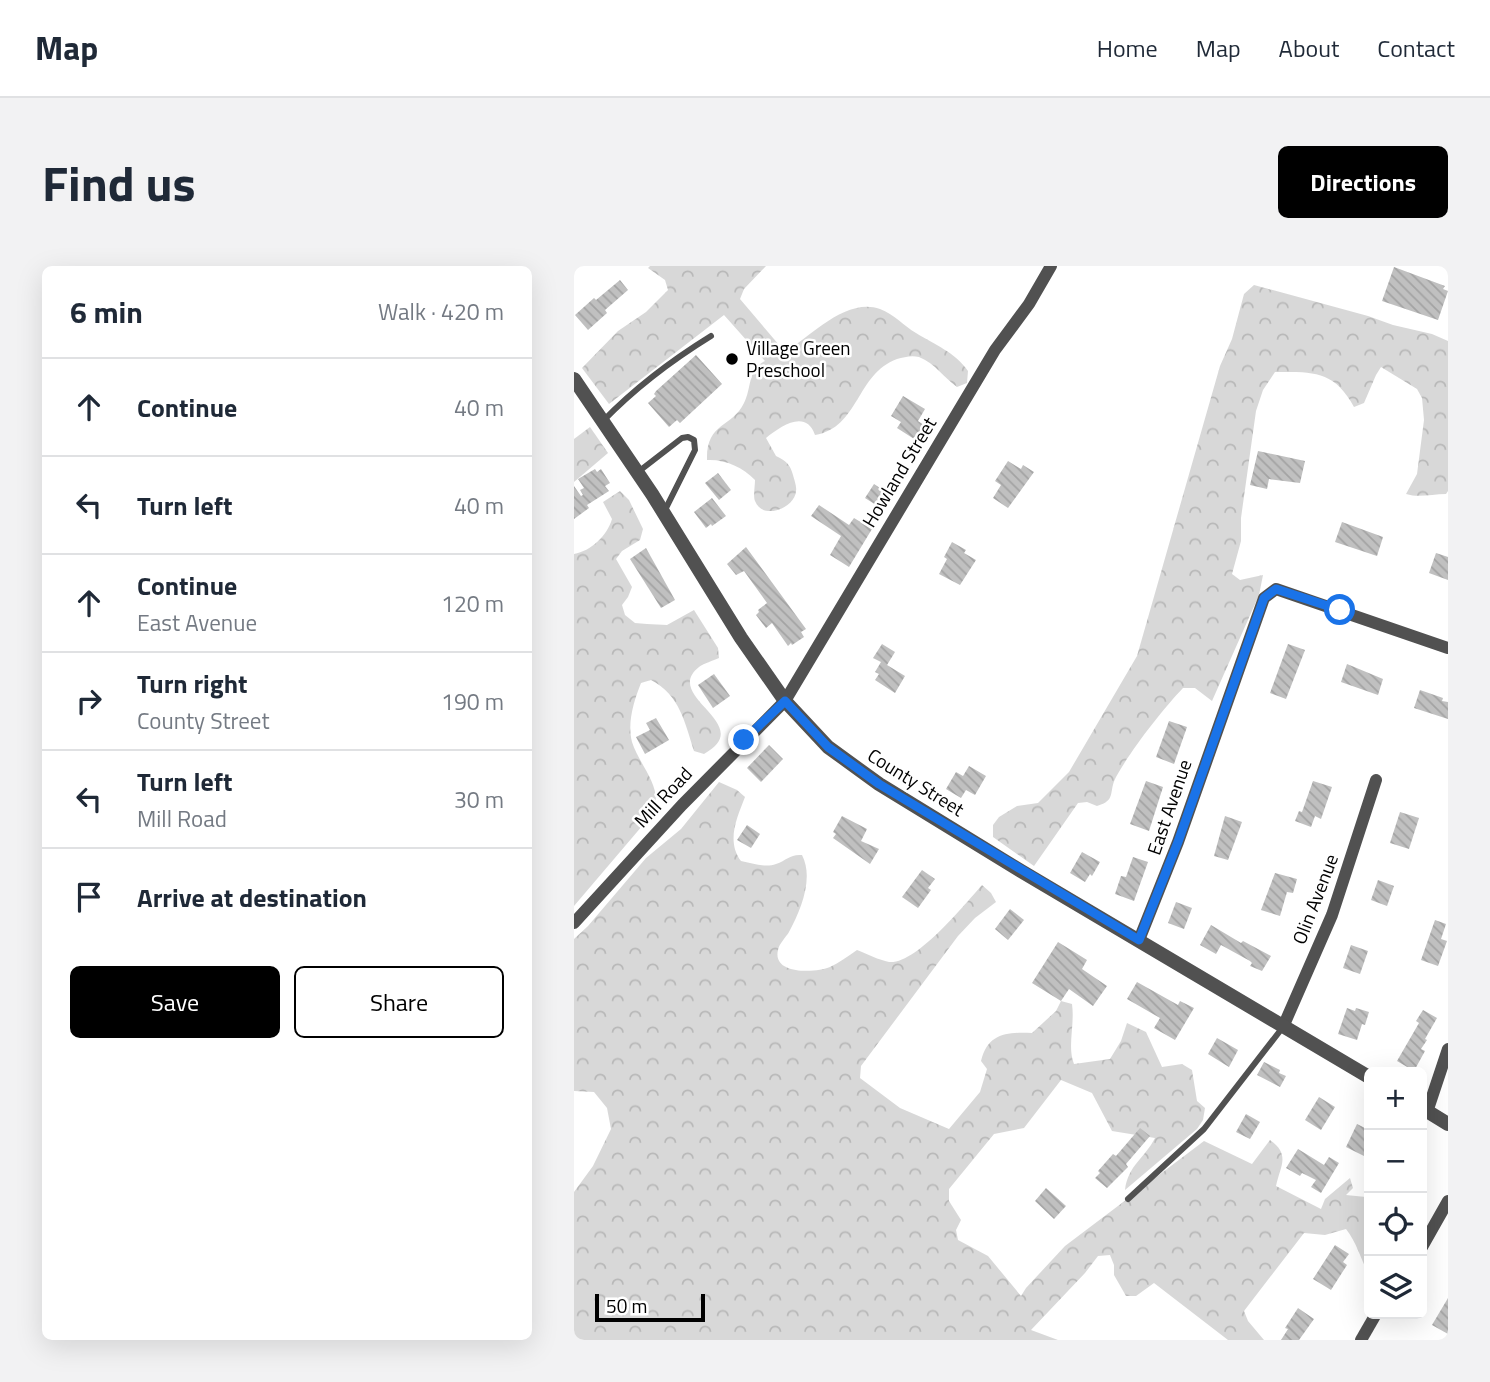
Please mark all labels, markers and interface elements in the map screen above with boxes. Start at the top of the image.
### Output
text: Map [35,23,98,73]
text: Home [1097,30,1158,66]
text: Map [1196,30,1241,66]
text: About [1279,30,1339,66]
text: Contact [1377,30,1455,66]
text: Find us [42,145,196,220]
button: Directions [1278,146,1448,218]
text: 6 min [70,289,143,335]
text: Walk · 420 m [378,294,504,329]
place label: Village Green Preschool [746,333,851,384]
marker: Village Green Preschool [724,351,740,367]
icon: ahead [70,388,108,426]
text: Continue [137,388,237,427]
text: 40 m [454,390,504,425]
street label: Howland Street [854,411,943,533]
icon: left [70,486,108,524]
text: Turn left [137,486,232,525]
text: 40 m [454,488,504,523]
text: Continue [137,566,237,605]
icon: ahead [70,584,108,622]
text: 120 m [441,586,504,621]
route start [1324,594,1355,625]
text: East Avenue [137,605,257,640]
text: Turn right [137,664,248,703]
icon: right [70,682,108,720]
text: 190 m [441,684,504,719]
text: County Street [137,703,269,738]
route end [728,724,759,755]
street label: County Street [862,740,971,823]
street label: East Avenue [1139,755,1198,858]
street label: Mill Road [627,760,699,834]
text: Turn left [137,762,232,801]
icon: left [70,780,108,818]
text: 30 m [454,782,504,817]
text: Mill Road [137,801,227,836]
street label: Olin Avenue [1284,849,1345,948]
icon: arrive [70,878,108,916]
text: Arrive at destination [137,878,367,917]
button: Save [70,966,280,1038]
button: Share [294,966,504,1038]
map controls [1364,1067,1427,1319]
button: + [1364,1067,1427,1130]
button: − [1364,1130,1427,1193]
button: locate [1364,1193,1427,1256]
button: layers [1364,1256,1427,1319]
scale bar [595,1291,705,1323]
text: 50 m [606,1291,647,1320]

